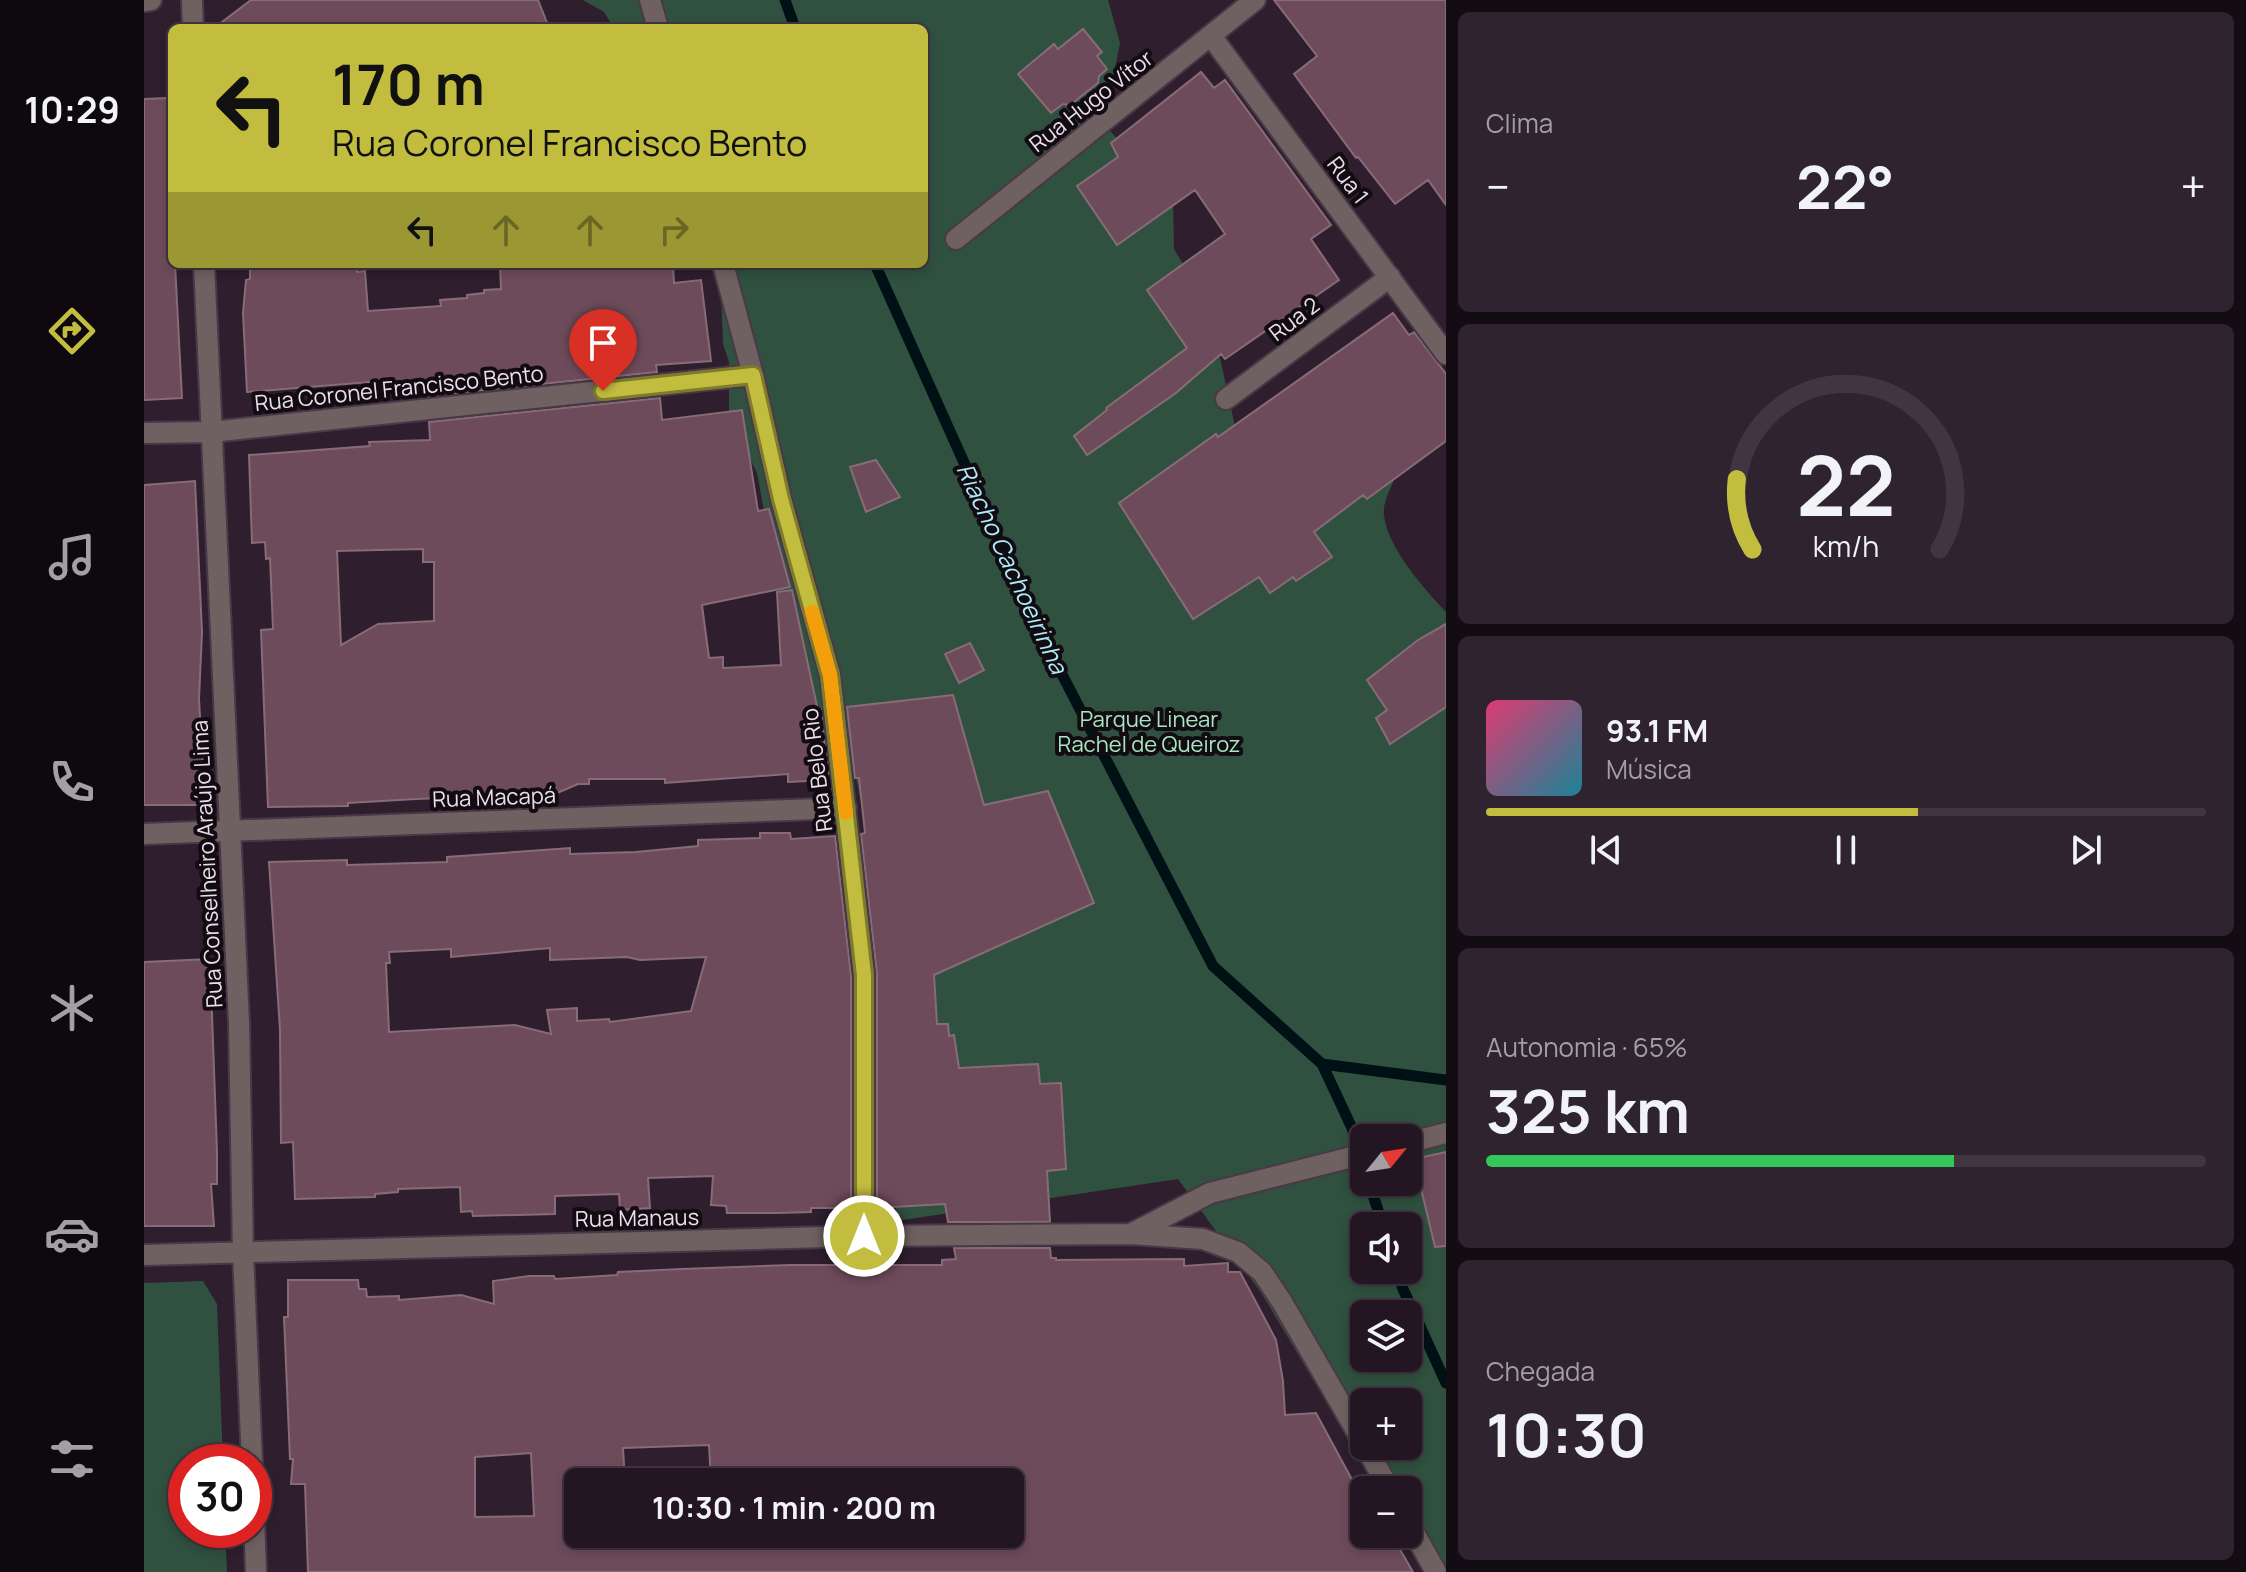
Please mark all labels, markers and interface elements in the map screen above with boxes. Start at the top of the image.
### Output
street label: Rua Hugo Vítor [1023,43,1159,159]
text: 170 m [332,45,485,122]
icon: left [200,56,304,160]
text: 10:29 [24,85,120,134]
text: Clima [1486,105,1553,141]
text: Rua Coronel Francisco Bento [332,118,807,167]
text: 22° [1796,145,1894,227]
street label: Rua 1 [1320,150,1376,210]
text: − [1486,156,1510,216]
text: + [2181,156,2206,216]
icon: left [400,208,444,252]
icon: ahead [484,208,528,252]
icon: ahead [568,208,612,252]
icon: right [652,208,696,252]
street label: Rua 2 [1263,290,1325,348]
icon: directions [44,303,100,359]
pin [569,309,637,391]
icon: arrive [581,321,625,365]
street label: Rua Coronel Francisco Bento [253,358,545,418]
text: 22 [1796,427,1896,541]
water label: Riacho Cachoeirinha [950,457,1077,680]
text: km/h [1813,527,1879,566]
icon: music [44,529,100,585]
park label: Parque Linear Rachel de Queiroz [1058,704,1240,759]
street label: Rua Belo Rio [795,706,839,834]
text: 93.1 FM [1606,710,1708,751]
street label: Rua Conselheiro Araújo Lima [184,719,230,1009]
text: Música [1606,751,1692,787]
icon: phone [44,754,100,810]
street label: Rua Macapá [432,780,556,814]
icon: previous [1584,828,1628,872]
icon: pause [1824,828,1868,872]
icon: next [2064,828,2108,872]
icon: climate [44,980,100,1036]
text: Autonomia · 65% [1486,1029,1687,1065]
text: 325 km [1486,1069,1690,1151]
north arrow [1350,1124,1422,1196]
map controls [1350,1124,1422,1548]
position arrow [822,1194,906,1278]
street label: Rua Manaus [575,1202,699,1234]
icon: car [44,1206,100,1262]
button: sound [1350,1212,1422,1284]
button: layers [1350,1300,1422,1372]
text: Chegada [1486,1353,1595,1389]
button: + [1350,1388,1422,1460]
text: 10:30 [1486,1393,1647,1475]
icon: filters [44,1431,100,1487]
speed limit sign: 30 [168,1444,272,1548]
button: − [1350,1476,1422,1548]
text: 10:30 · 1 min · 200 m [652,1487,936,1528]

